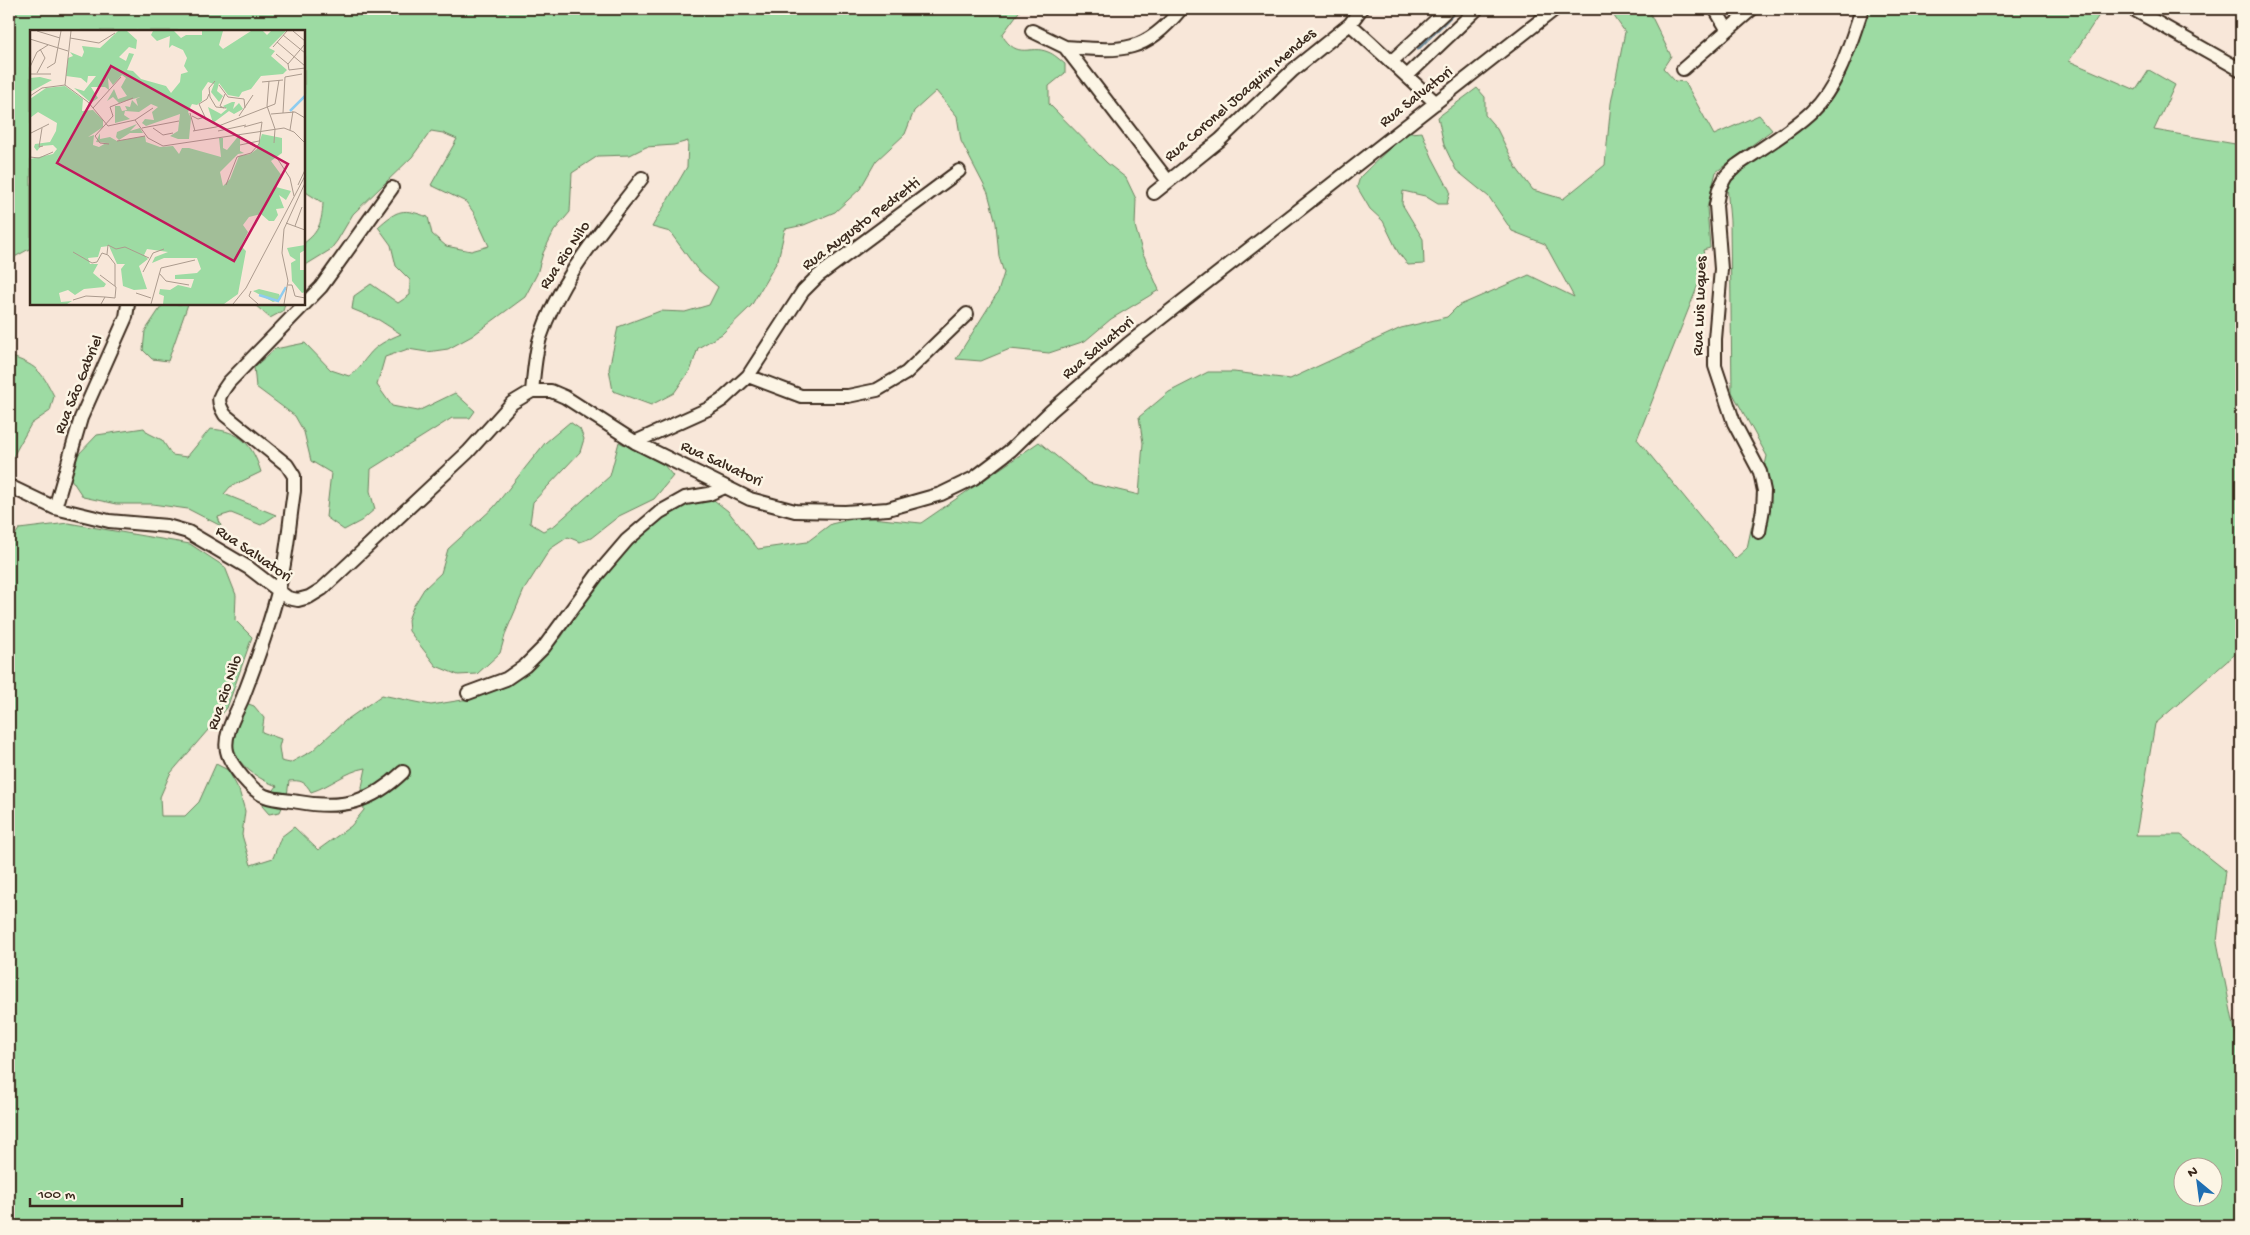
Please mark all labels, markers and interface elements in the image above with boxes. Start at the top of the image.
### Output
street label: Rua Coronel Joaquim Mendes [1161,24,1321,167]
inset map [30,30,305,305]
street label: Rua Salvatori [1376,63,1458,133]
street label: Rua Augusto Pedretti [799,174,925,276]
street label: Rua Rio Nilo [536,218,596,294]
street label: Rua Luis Luques [1690,255,1712,356]
street label: Rua Salvatori [1059,313,1139,385]
street label: Rua São Gabriel [51,333,109,437]
street label: Rua Salvatori [677,438,765,492]
street label: Rua Salvatori [211,522,295,588]
street label: Rua Rio Nilo [204,653,248,733]
north arrow [2172,1158,2222,1208]
text: N [2185,1163,2201,1182]
scale bar [30,1175,182,1207]
text: 100 m [37,1186,76,1204]

